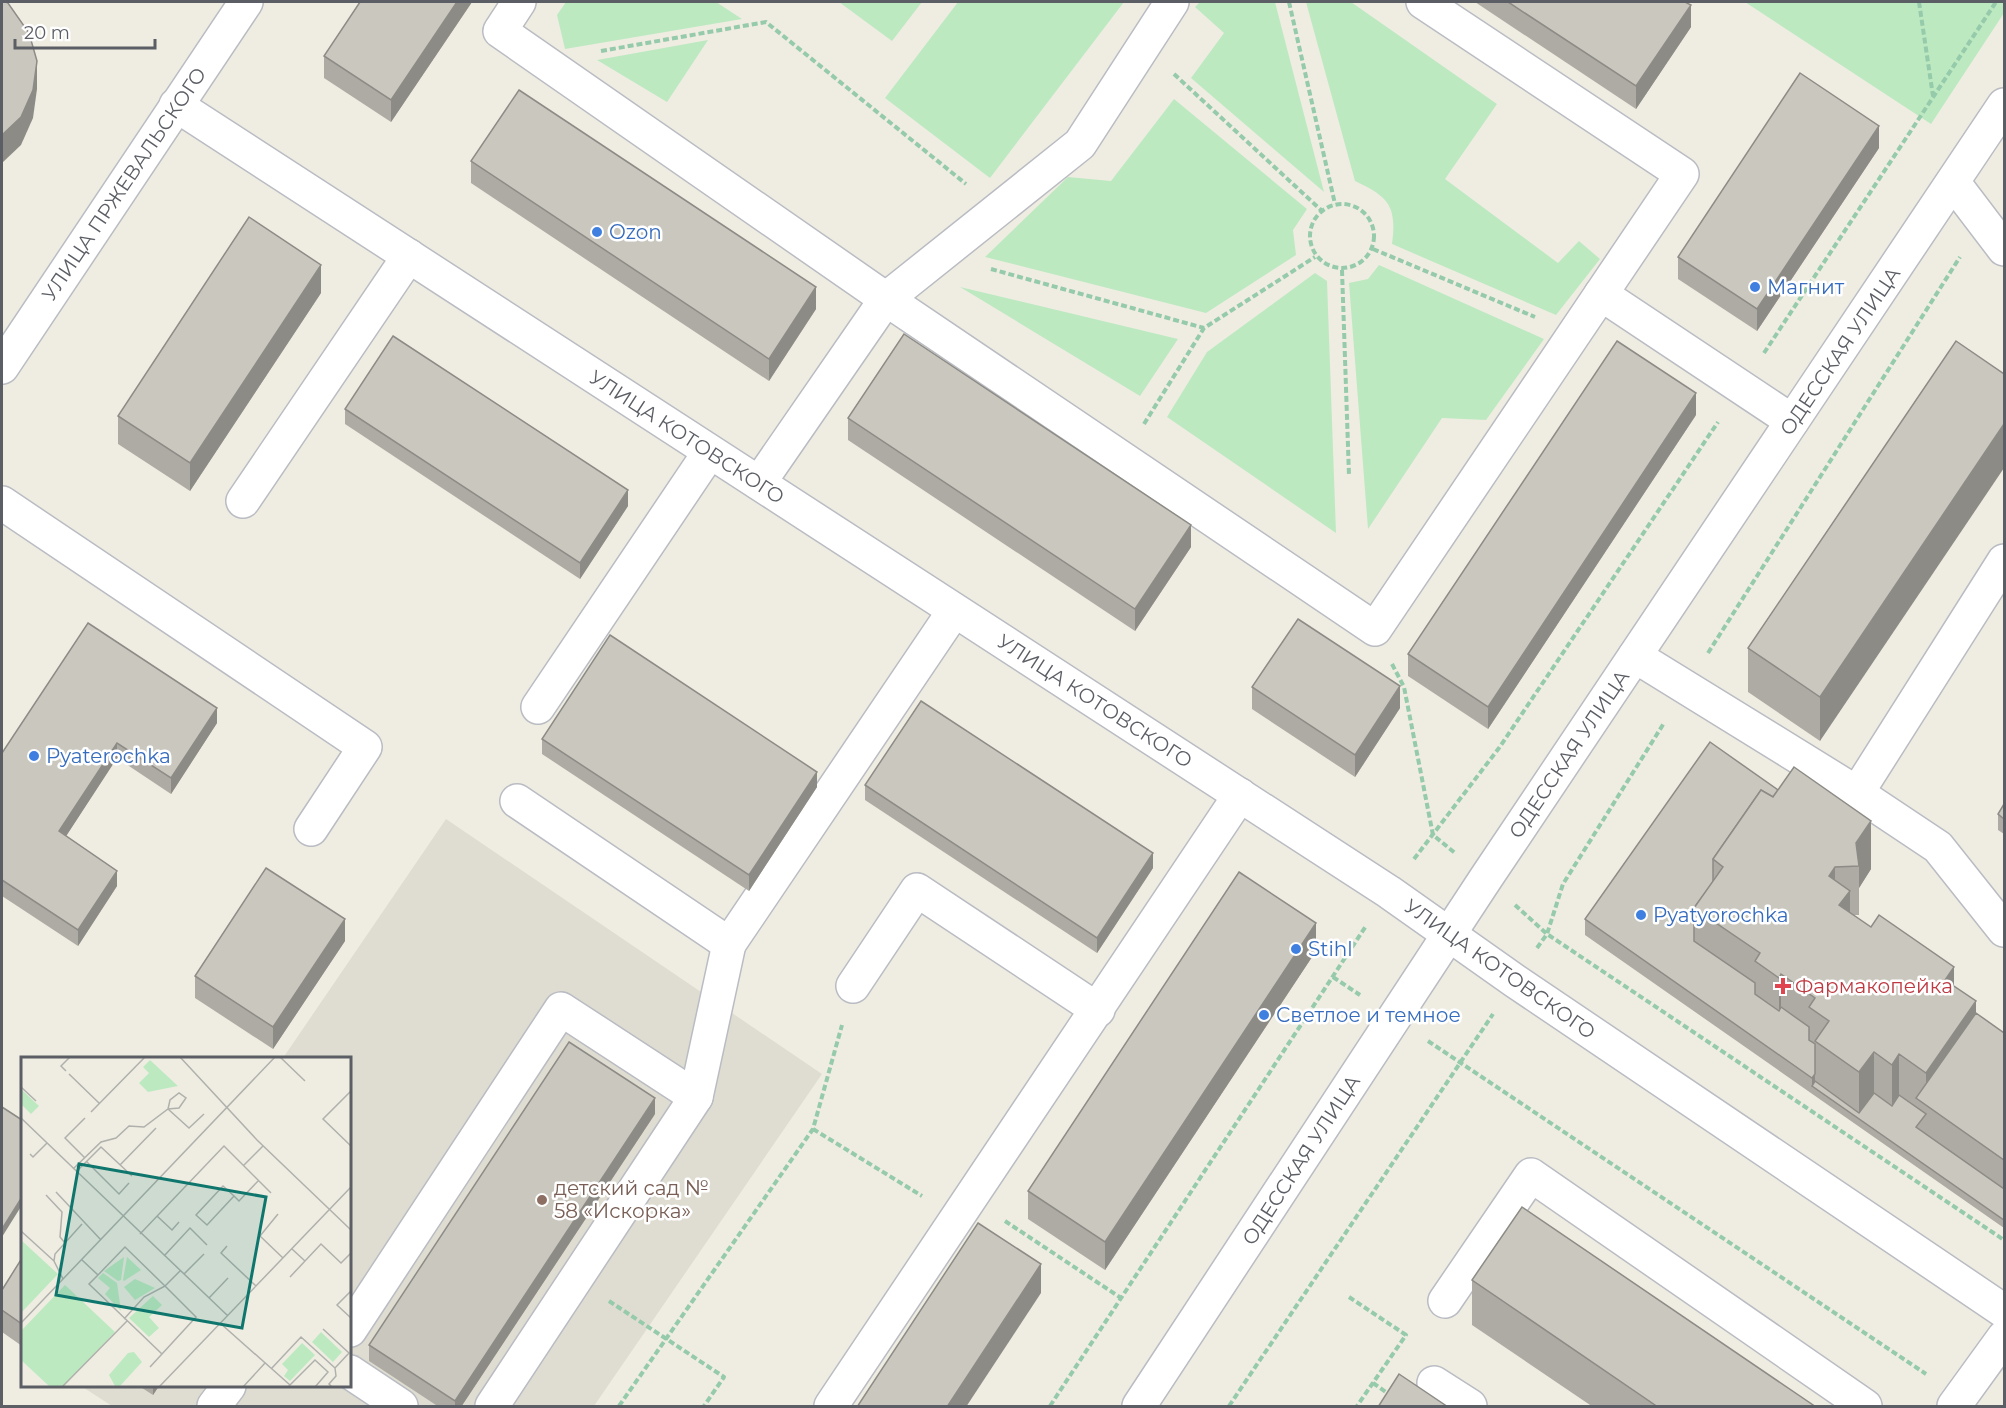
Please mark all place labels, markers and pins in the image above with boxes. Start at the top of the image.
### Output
place label: Ozon [609,220,662,244]
marker: Ozon [590,225,604,239]
place label: Магнит [1767,275,1845,299]
marker: Магнит [1748,280,1762,294]
place label: Pyaterochka [46,744,171,768]
marker: Pyaterochka [27,749,41,763]
place label: Pyatyorochka [1653,903,1789,927]
marker: Pyatyorochka [1634,908,1648,922]
place label: Stihl [1308,937,1353,961]
marker: Stihl [1289,942,1303,956]
place label: Фармакопейка [1795,974,1953,998]
marker: Фармакопейка [1776,979,1790,993]
place label: Светлое и темное [1276,1003,1461,1027]
marker: Светлое и темное [1257,1008,1271,1022]
place label: детский сад № 58 «Искорка» [554,1176,709,1223]
marker: детский сад № 58 «Искорка» [535,1193,549,1207]

